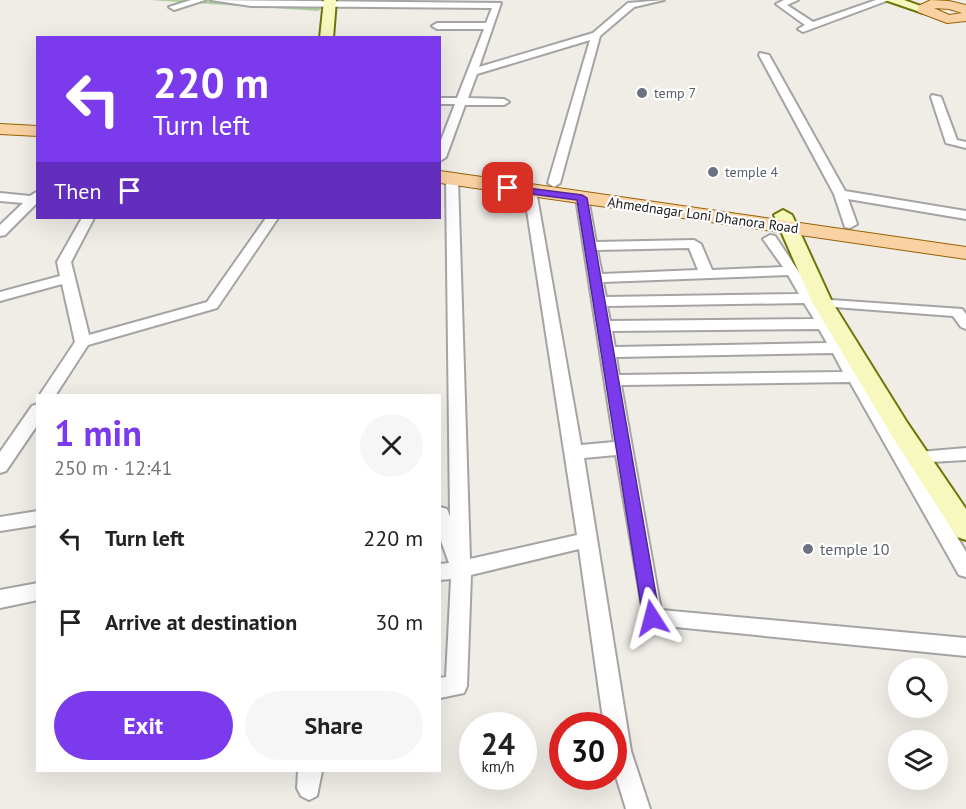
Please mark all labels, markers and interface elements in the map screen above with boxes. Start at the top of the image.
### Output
text: 220 m [153,55,269,110]
icon: left [54,60,132,138]
place label: temp 7 [654,84,696,102]
marker: temp 7 [635,86,649,100]
text: Turn left [153,108,250,142]
pin [482,162,533,213]
place label: temple 4 [725,163,779,181]
marker: temple 4 [706,165,720,179]
icon: arrive [491,171,524,204]
icon: arrive [113,174,146,207]
text: Then [54,177,101,205]
street label: Ahmednagar Loni Dhanora Road [606,193,800,237]
text: 1 min [54,409,142,456]
button: close [360,414,423,477]
text: 250 m · 12:41 [54,455,172,481]
icon: left [54,522,87,555]
text: Turn left [105,524,185,552]
text: 220 m [363,524,423,552]
place label: temple 10 [820,539,890,559]
marker: temple 10 [801,542,815,556]
position arrow [620,586,684,650]
icon: arrive [54,606,87,639]
text: Arrive at destination [105,608,297,636]
text: 30 m [375,608,423,636]
map controls [888,658,948,790]
button: search [888,658,948,718]
button: Exit [54,691,233,760]
button: Share [245,691,423,760]
speed limit sign: 30 [549,712,627,790]
text: 24 [481,724,515,763]
button: layers [888,730,948,790]
text: km/h [482,757,514,776]

